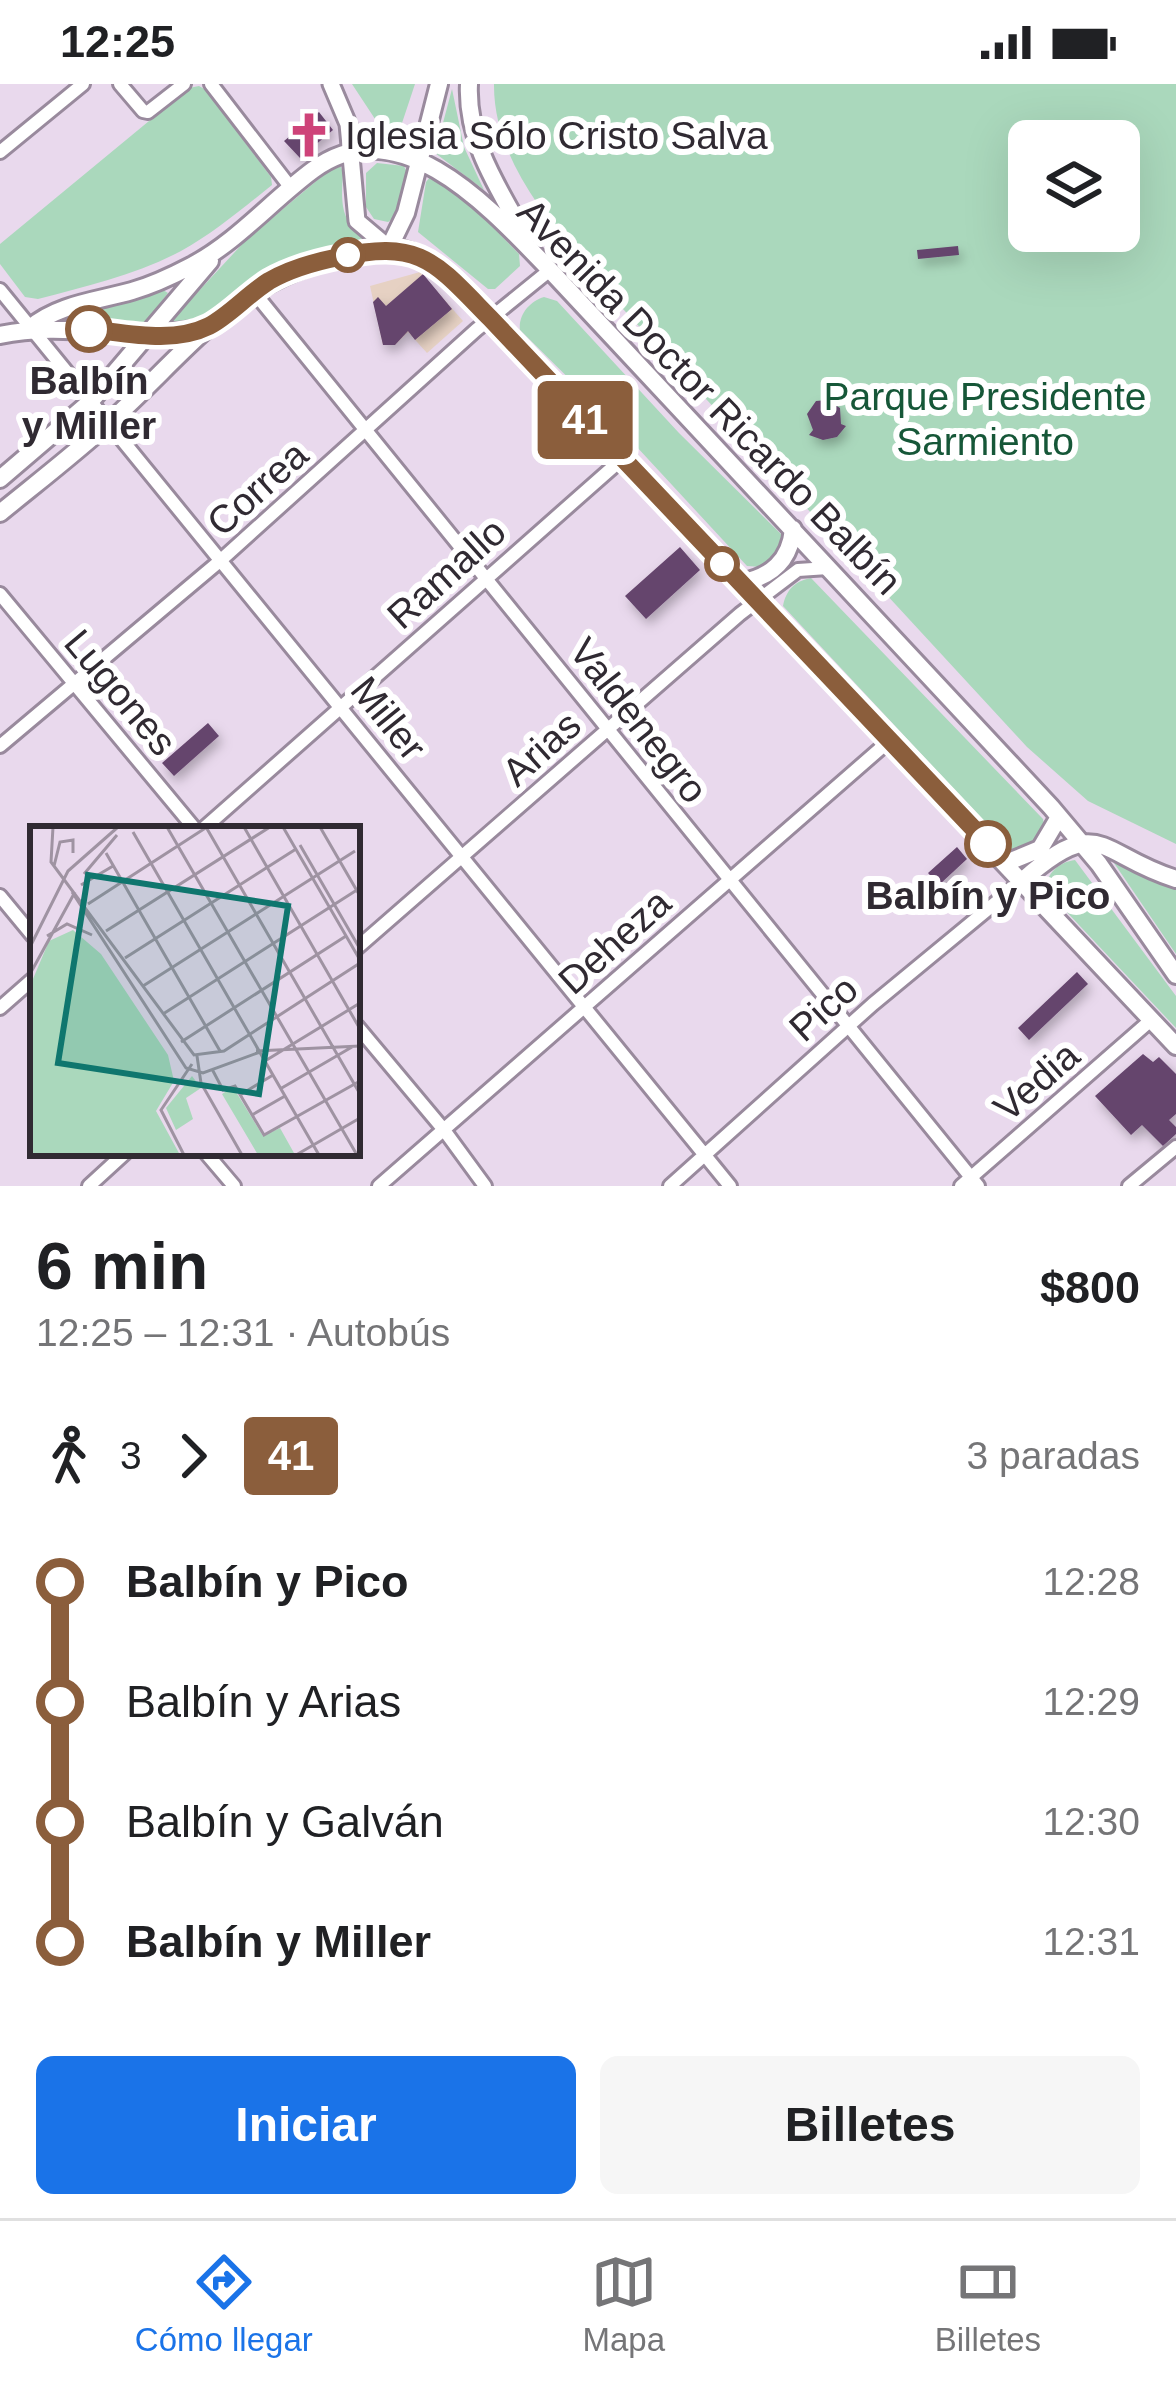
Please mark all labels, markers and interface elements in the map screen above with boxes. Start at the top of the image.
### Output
text: 12:25 [60,16,175,67]
church icon: Iglesia Sólo Cristo Salva [284,110,334,160]
place label: Iglesia Sólo Cristo Salva [345,114,768,157]
map controls [1008,120,1140,252]
button: layers [1008,120,1140,252]
street label: Avenida Doctor Ricardo Balbín [509,190,910,603]
unlabelled marker [332,239,364,271]
marker: Balbín y Miller [67,307,111,351]
place label: Balbín y Miller [22,359,156,447]
park label: Parque Presidente Sarmiento [823,375,1147,463]
line badge: 41 [531,381,639,459]
text: 41 [562,396,608,443]
street label: Correa [199,432,316,544]
street label: Ramallo [379,510,514,637]
unlabelled marker [706,548,738,580]
street label: Lugones [56,621,185,763]
street label: Valdenegro [561,630,716,811]
street label: Miller [343,669,435,768]
street label: Arias [494,703,589,794]
marker: Balbín y Pico [966,822,1010,866]
inset map [30,826,360,1156]
place label: Balbín y Pico [866,874,1110,917]
street label: Deheza [550,880,679,1002]
street label: Pico [781,967,866,1050]
street label: Vedia [985,1033,1087,1130]
text: 6 min [36,1229,208,1303]
text: $800 [1040,1262,1140,1313]
text: 12:25 – 12:31 · Autobús [36,1311,450,1354]
icon: walk [36,1423,102,1489]
icon: forward [160,1423,226,1489]
text: 41 [268,1432,314,1479]
text: 3 [120,1434,142,1477]
text: 3 paradas [967,1434,1140,1477]
text: Balbín y Pico [126,1556,409,1607]
text: 12:28 [1042,1560,1140,1603]
text: Balbín y Arias [126,1676,401,1727]
text: 12:29 [1042,1680,1140,1723]
text: Balbín y Galván [126,1796,444,1847]
text: 12:30 [1042,1800,1140,1843]
text: Balbín y Miller [126,1916,431,1967]
text: 12:31 [1042,1920,1140,1963]
button: Iniciar [36,2056,576,2194]
button: Billetes [600,2056,1140,2194]
tab: Cómo llegar [135,2249,313,2359]
tab: Mapa [582,2249,665,2359]
tab: Billetes [935,2249,1041,2359]

